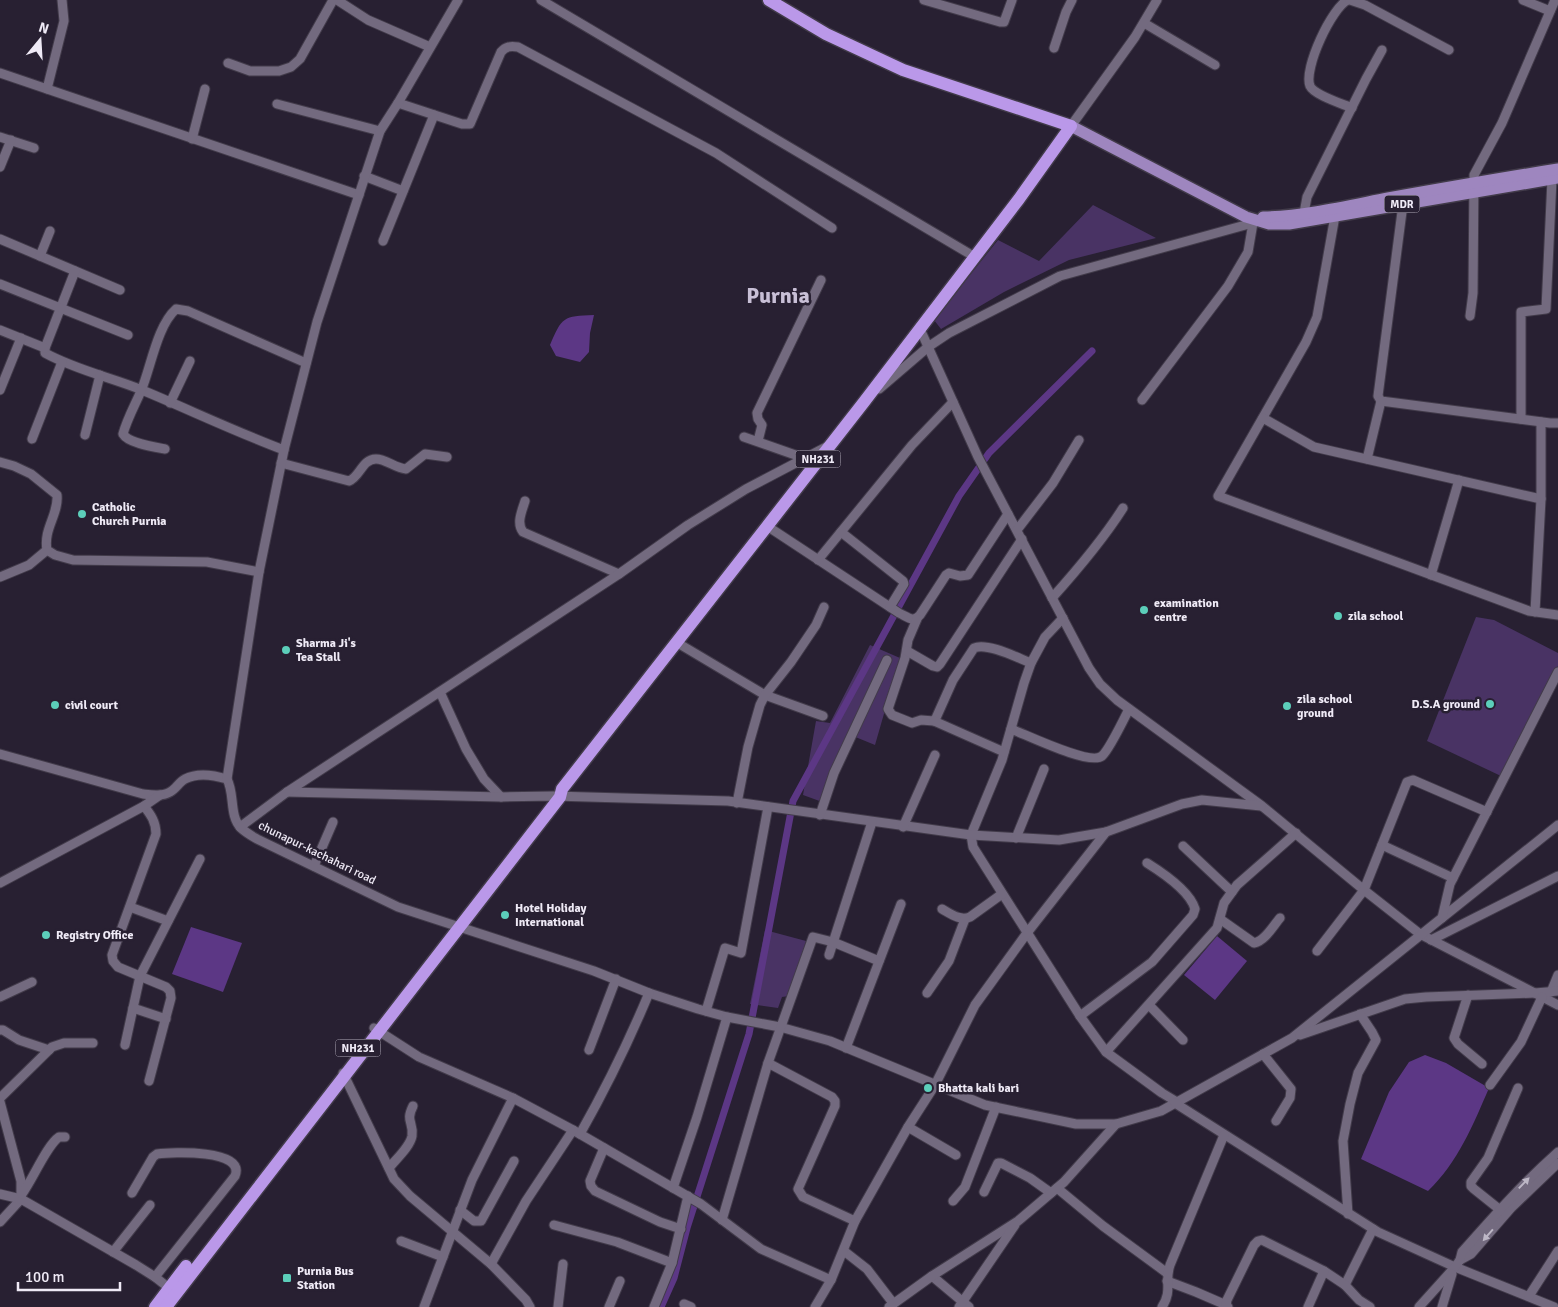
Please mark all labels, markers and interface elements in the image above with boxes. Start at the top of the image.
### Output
north arrow [15,15,65,65]
text: N [37,19,51,38]
road number: MDR [1384,195,1420,212]
district label: Purnia [746,282,810,309]
road number: NH231 [796,450,840,468]
place label: Catholic Church Purnia [92,500,166,529]
marker: Catholic Church Purnia [76,508,88,520]
place label: examination centre [1154,596,1219,625]
marker: examination centre [1138,604,1150,616]
place label: zila school [1348,609,1404,624]
marker: zila school [1332,610,1344,622]
place label: Sharma Ji's Tea Stall [296,636,357,665]
marker: Sharma Ji's Tea Stall [280,644,292,656]
place label: zila school ground [1297,692,1353,721]
place label: D.S.A ground [1411,697,1481,712]
place label: civil court [65,698,118,713]
marker: D.S.A ground [1484,698,1496,710]
marker: civil court [49,699,61,711]
marker: zila school ground [1281,700,1293,712]
street label: chunapur-kachahari road [256,818,378,888]
place label: Hotel Holiday International [515,901,586,930]
marker: Hotel Holiday International [499,909,511,921]
place label: Registry Office [56,928,133,943]
marker: Registry Office [40,929,52,941]
road number: NH231 [336,1040,380,1056]
place label: Bhatta kali bari [938,1081,1019,1096]
marker: Bhatta kali bari [922,1082,934,1094]
one-way arrow [1518,1178,1530,1190]
one-way arrow [1482,1229,1494,1241]
scale bar [18,1260,120,1292]
place label: Purnia Bus Station [297,1264,354,1293]
text: 100 m [25,1268,65,1286]
marker: Purnia Bus Station [281,1272,293,1284]

